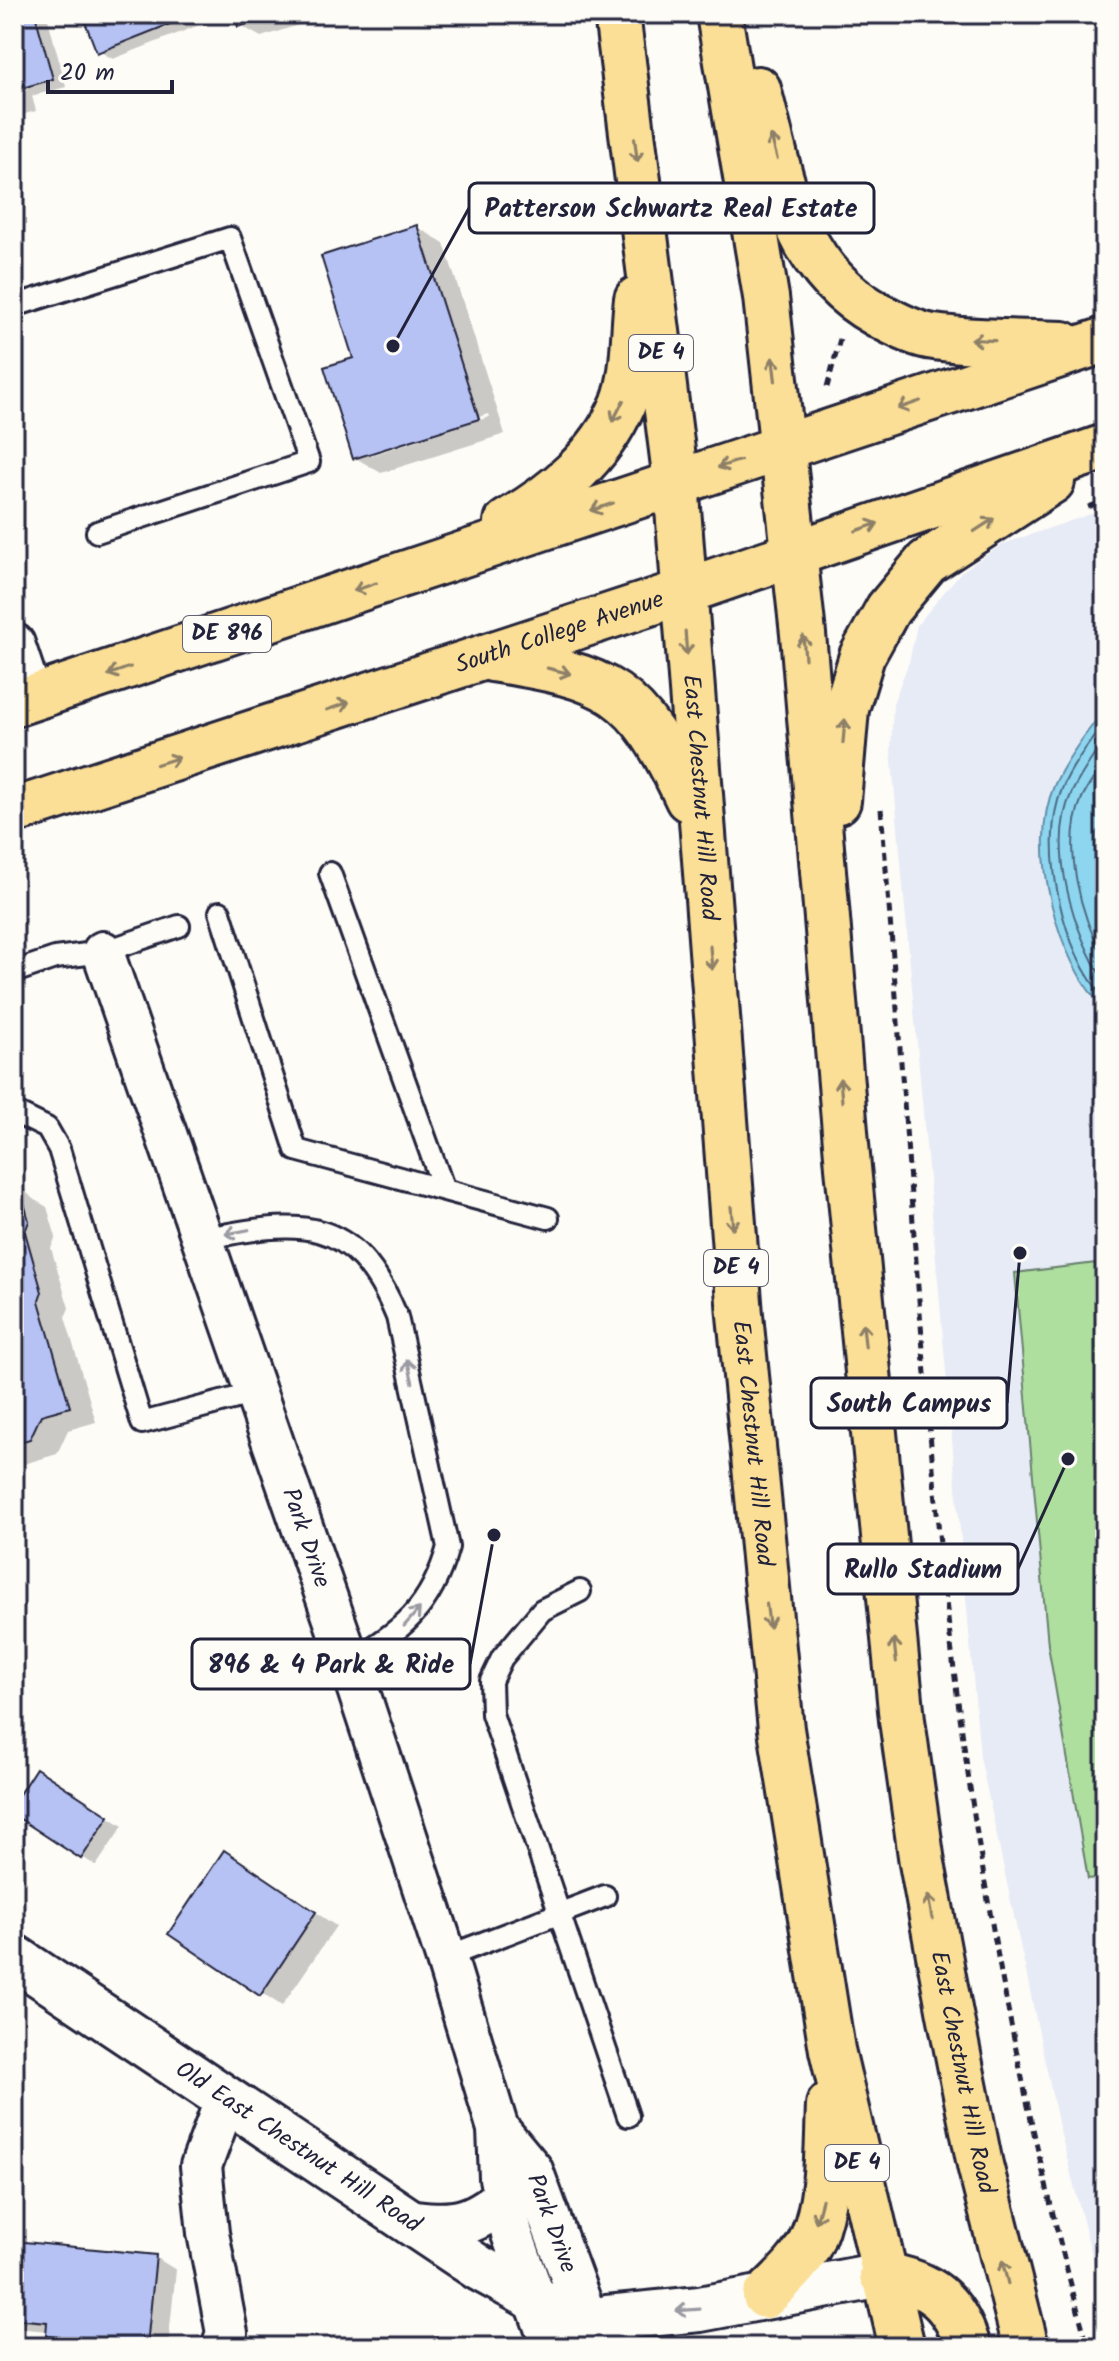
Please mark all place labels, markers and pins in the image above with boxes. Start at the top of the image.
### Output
callout: Patterson Schwartz Real Estate [469,183,874,233]
callout: South Campus [811,1378,1007,1428]
callout: Rullo Stadium [828,1544,1018,1594]
callout: 896 & 4 Park & Ride [192,1639,470,1689]

